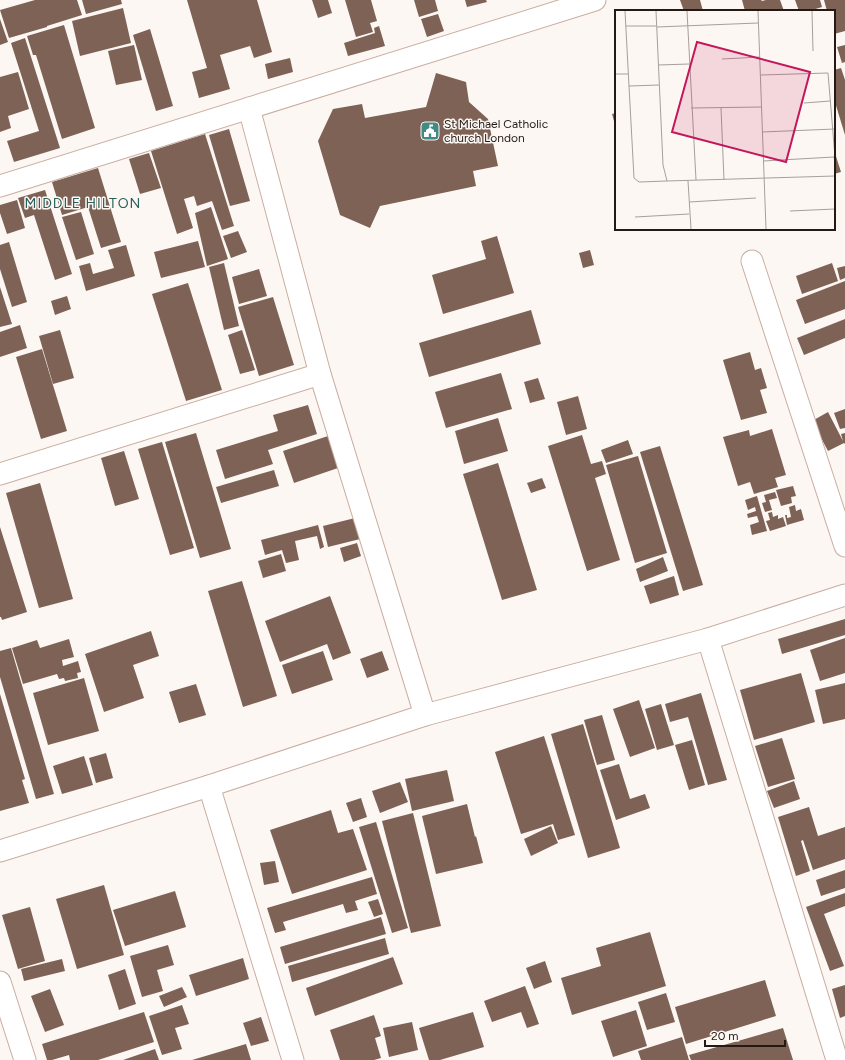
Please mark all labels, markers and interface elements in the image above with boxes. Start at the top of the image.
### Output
inset map [615,10,835,230]
place label: St Michael Catholic church London [444,117,549,145]
public building icon: St Michael Catholic church London [419,120,441,142]
district label: MIDDLE HILTON [25,195,141,212]
scale bar [705,1022,785,1048]
text: 20 m [711,1029,739,1043]

